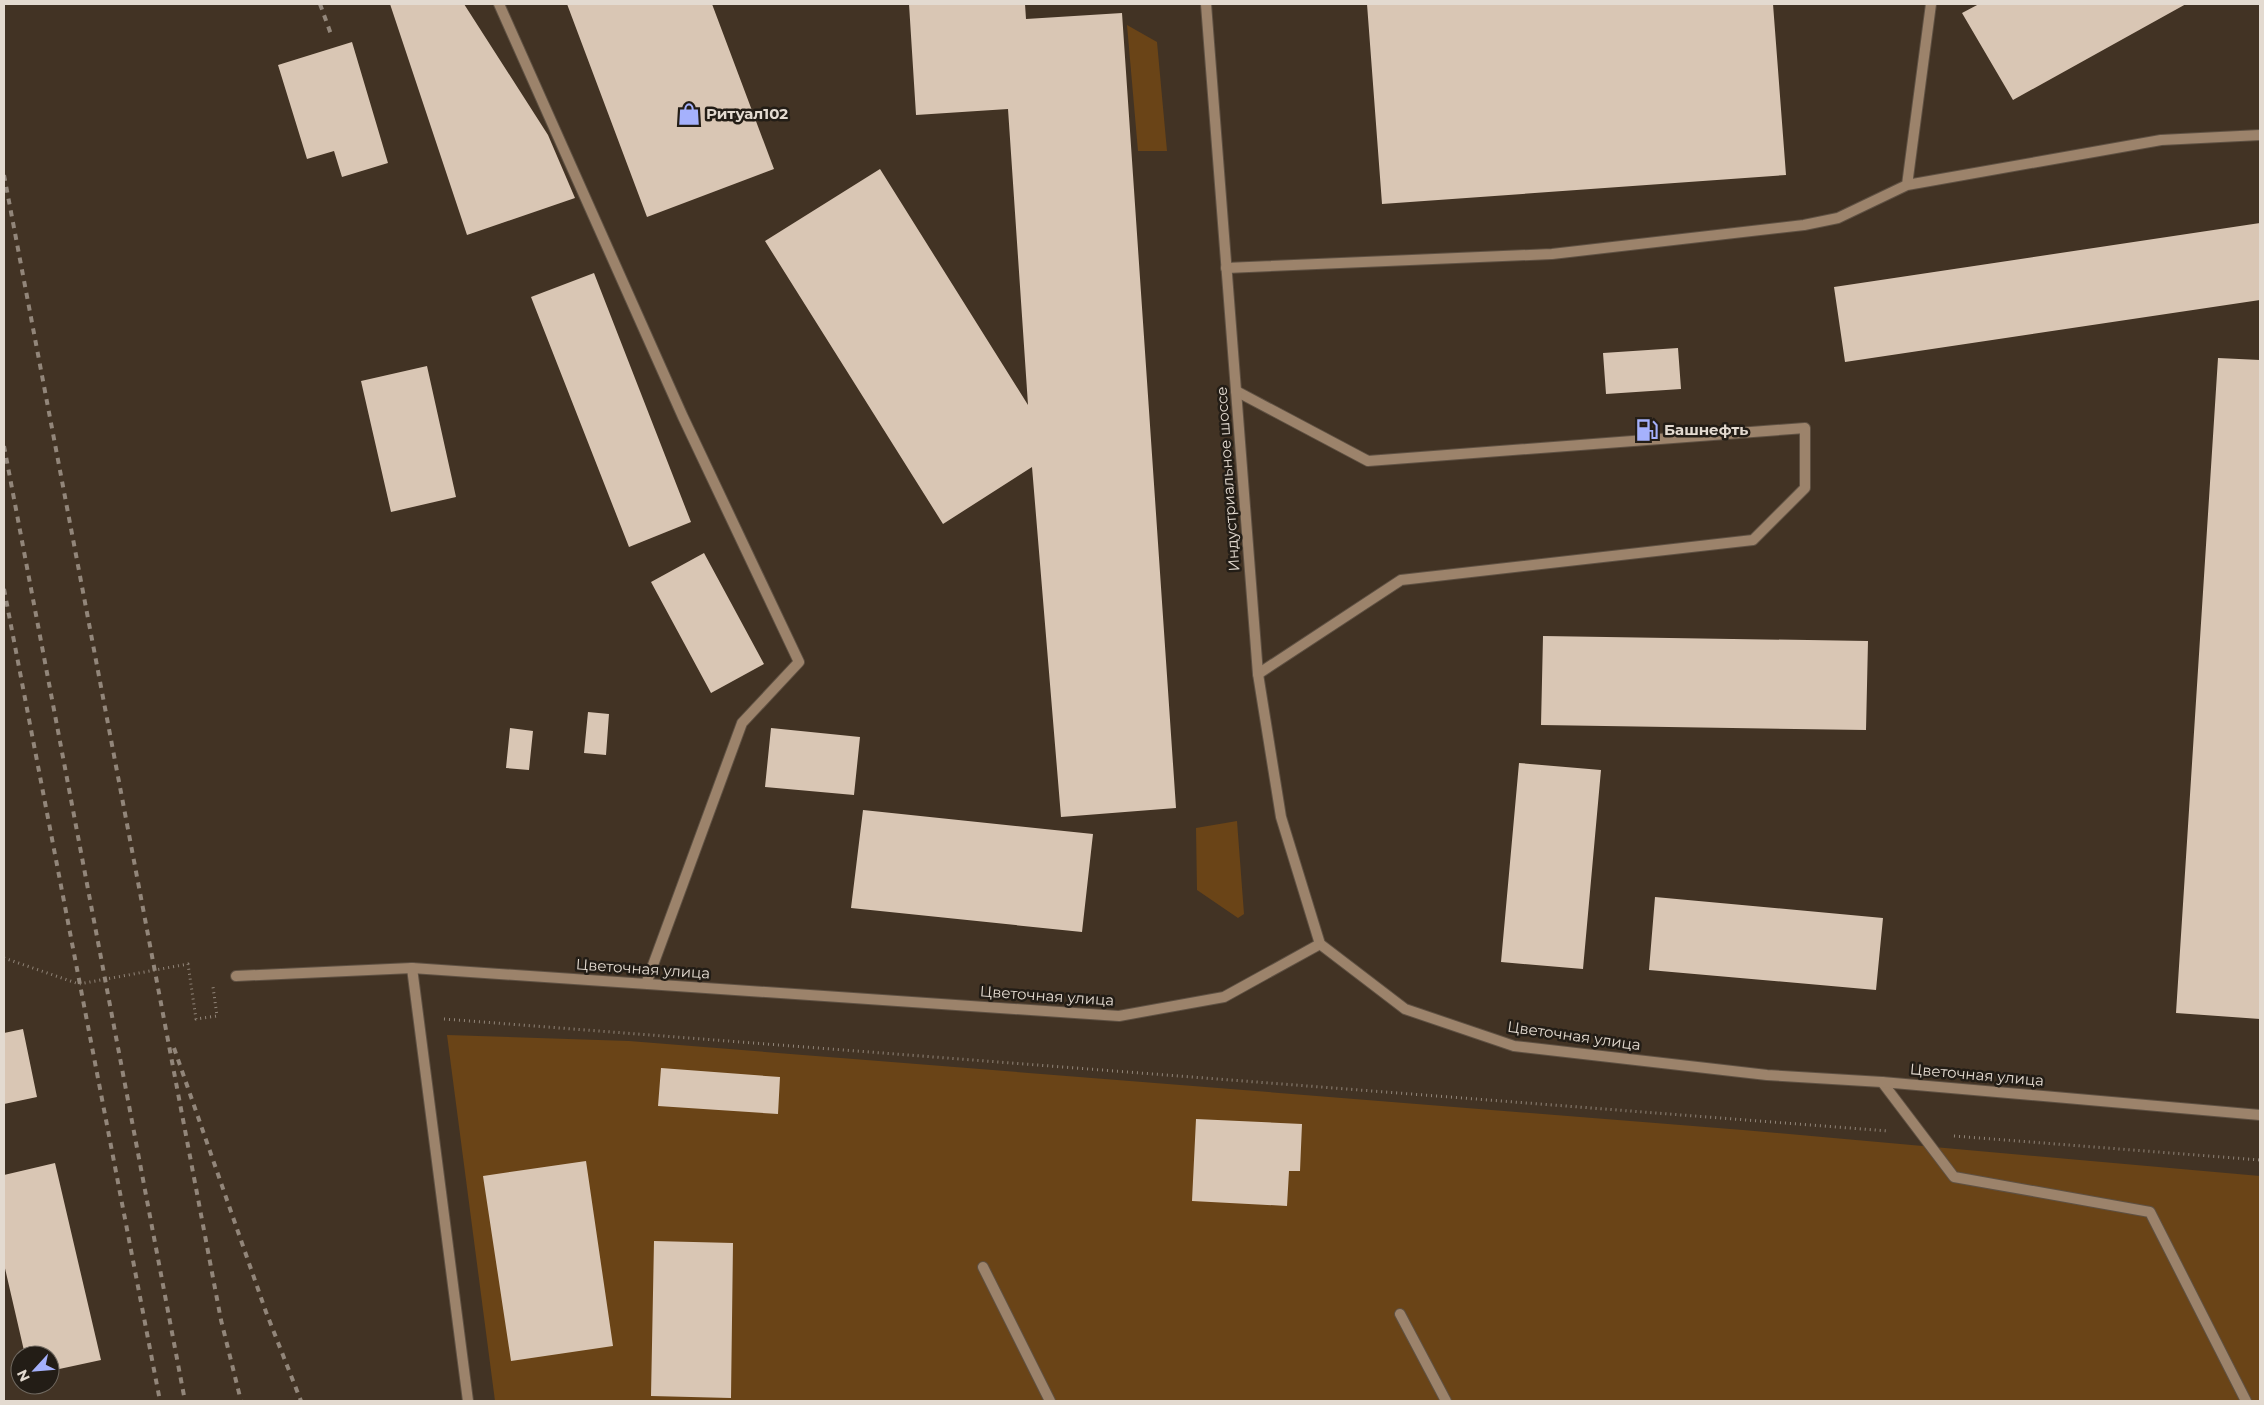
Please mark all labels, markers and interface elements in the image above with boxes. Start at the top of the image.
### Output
shop icon: Ритуал102 [676,101,702,127]
place label: Ритуал102 [706,104,788,123]
street label: Индустриальное шоссе [1212,386,1243,572]
fuel station icon: Башнефть [1634,417,1660,443]
place label: Башнефть [1664,420,1748,439]
street label: Цветочная улица [575,954,711,983]
street label: Цветочная улица [979,981,1115,1010]
street label: Цветочная улица [1506,1017,1642,1054]
street label: Цветочная улица [1909,1059,2045,1090]
north arrow [10,1345,60,1395]
text: N [13,1367,34,1385]

